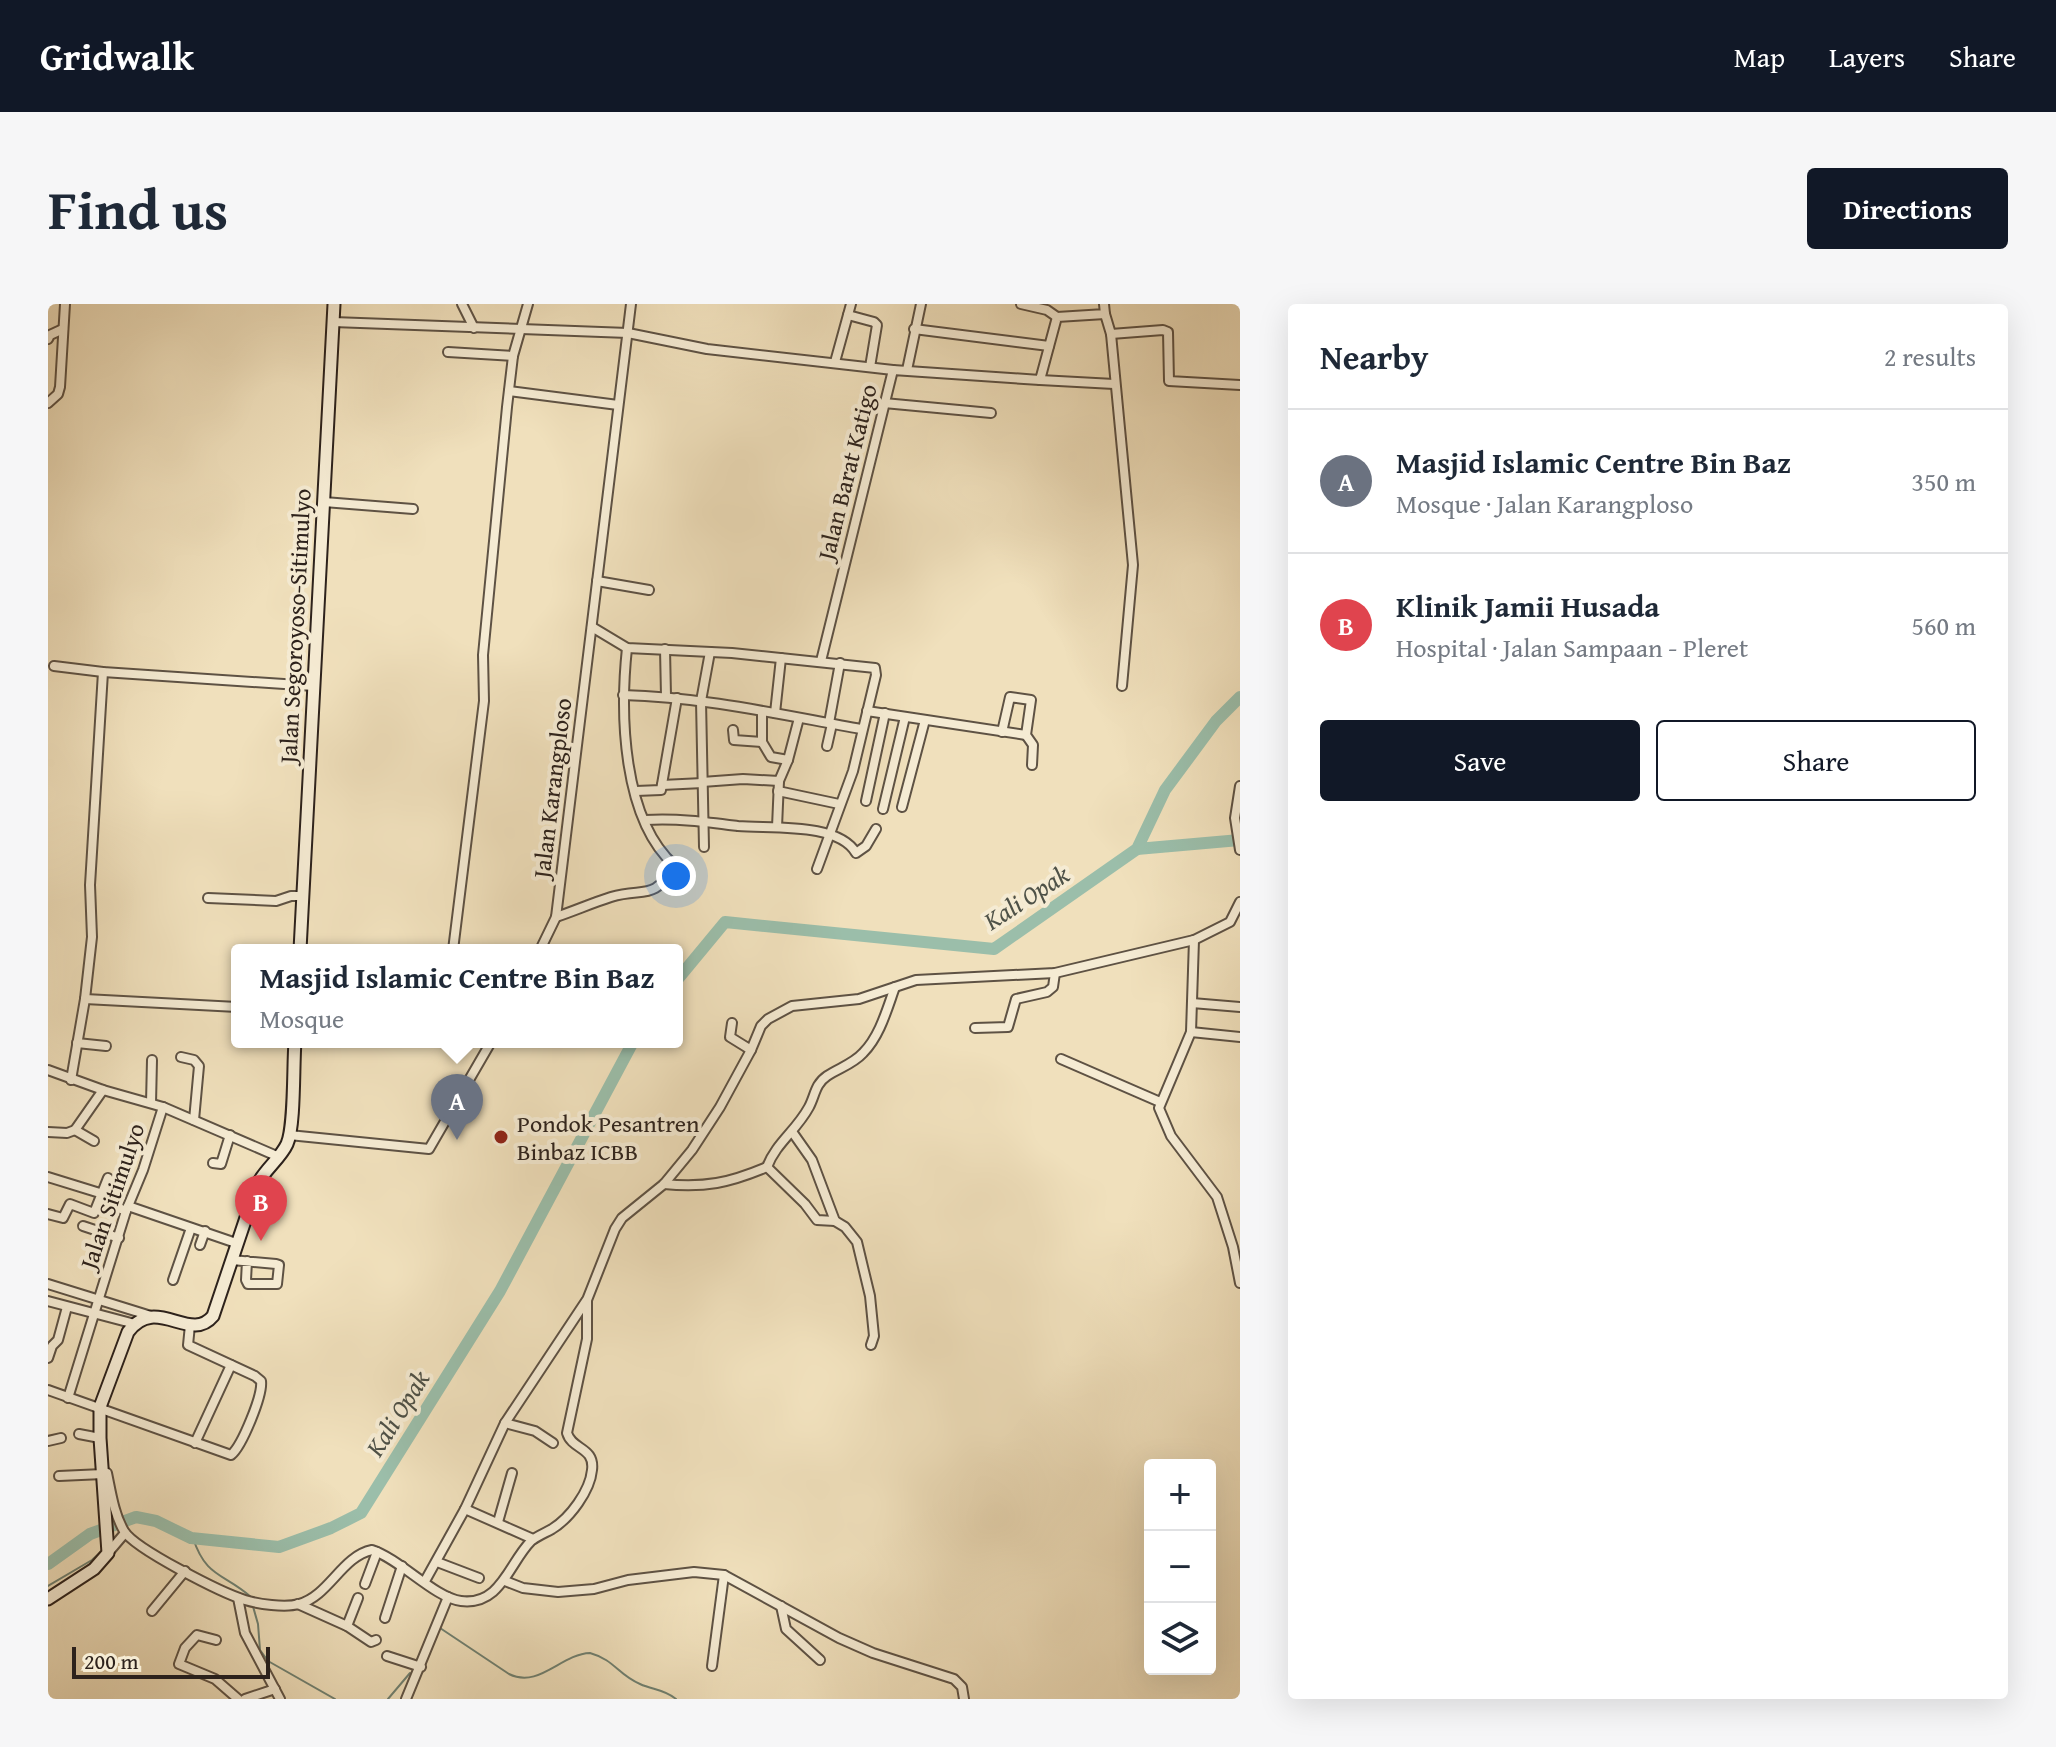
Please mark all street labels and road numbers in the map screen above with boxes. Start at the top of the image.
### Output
street label: Jalan Barat Katigo [807,380,886,567]
street label: Jalan Segoroyoso-Sitimulyo [270,488,320,767]
street label: Jalan Karangploso [523,696,580,883]
street label: Jalan Sitimulyo [70,1118,153,1277]

